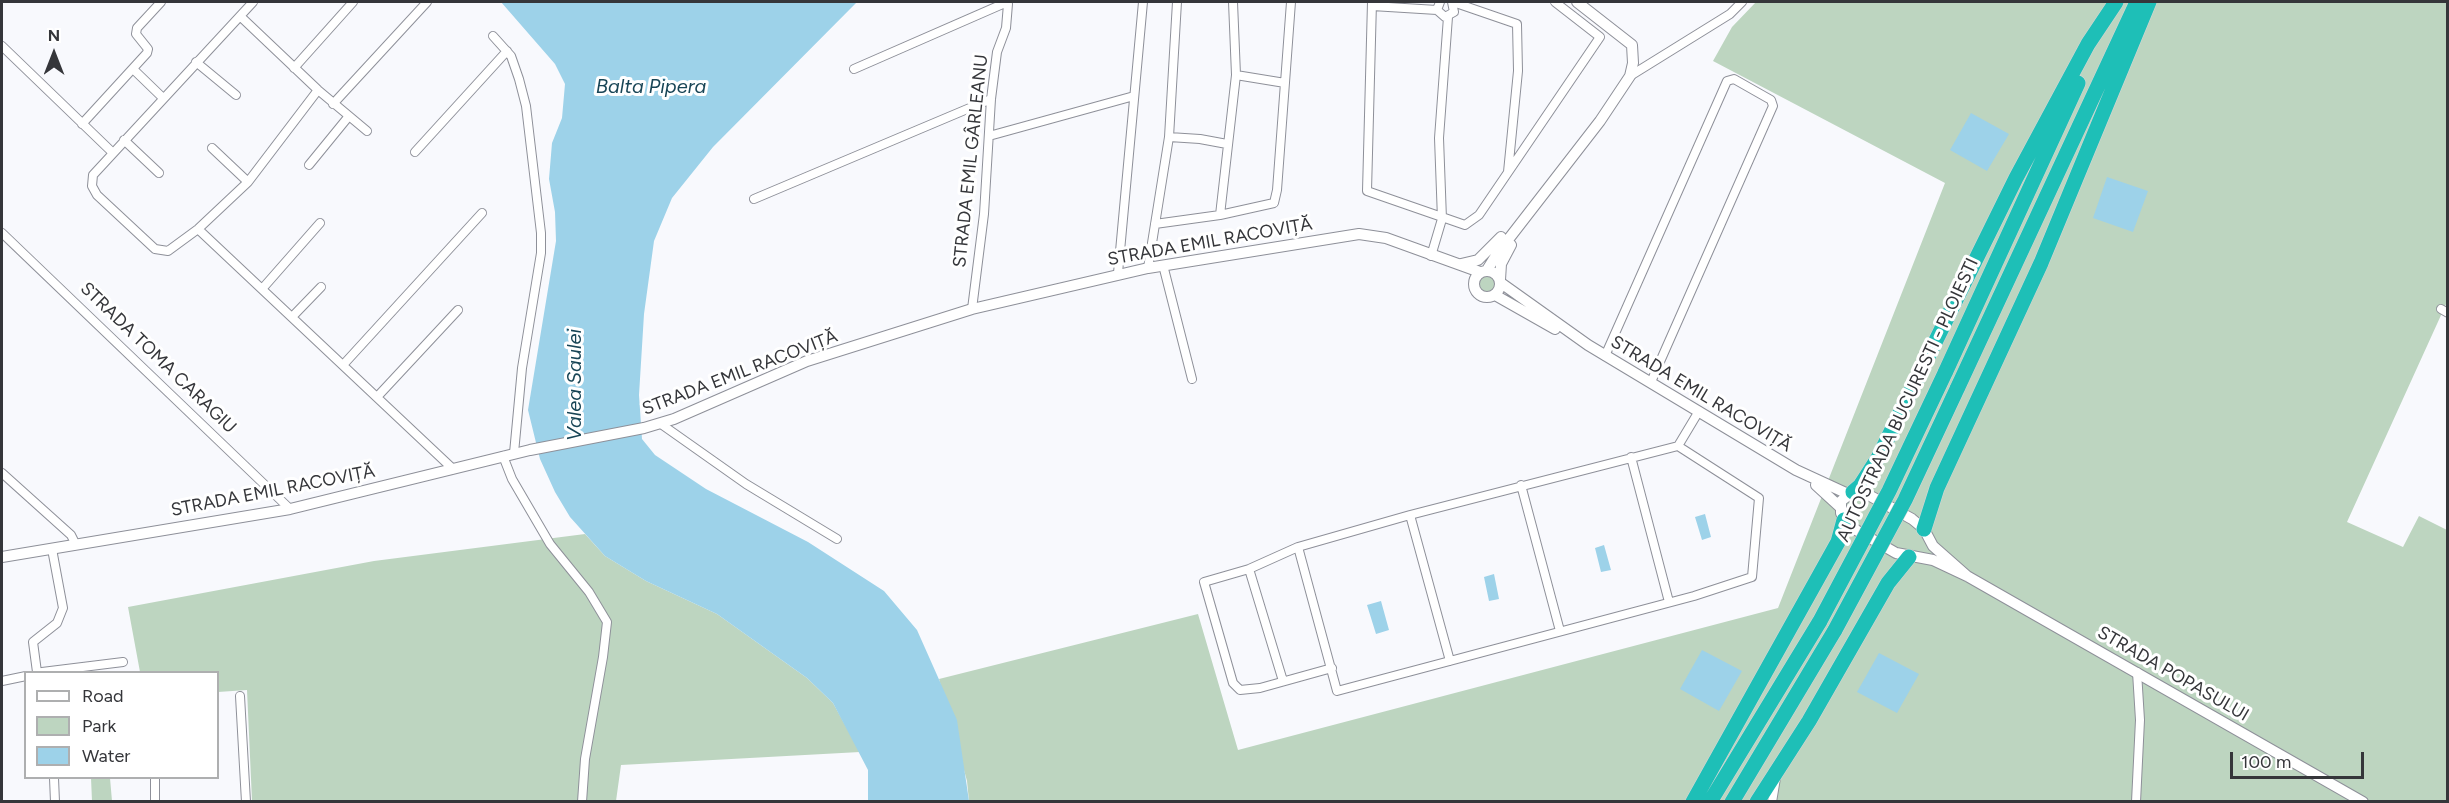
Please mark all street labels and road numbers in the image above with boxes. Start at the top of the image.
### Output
street label: STRADA EMIL GÂRLEANU [949,53,993,269]
street label: STRADA EMIL RACOVIȚĂ [1106,213,1314,271]
street label: AUTOSTRADA BUCURESTI - PLOIESTI [1833,255,1983,545]
street label: STRADA TOMA CARAGIU [76,278,240,438]
street label: STRADA EMIL RACOVIȚĂ [639,326,841,420]
street label: STRADA EMIL RACOVIȚĂ [1607,331,1795,457]
street label: STRADA EMIL RACOVIȚĂ [169,461,377,521]
street label: STRADA POPASULUI [2093,622,2253,726]

